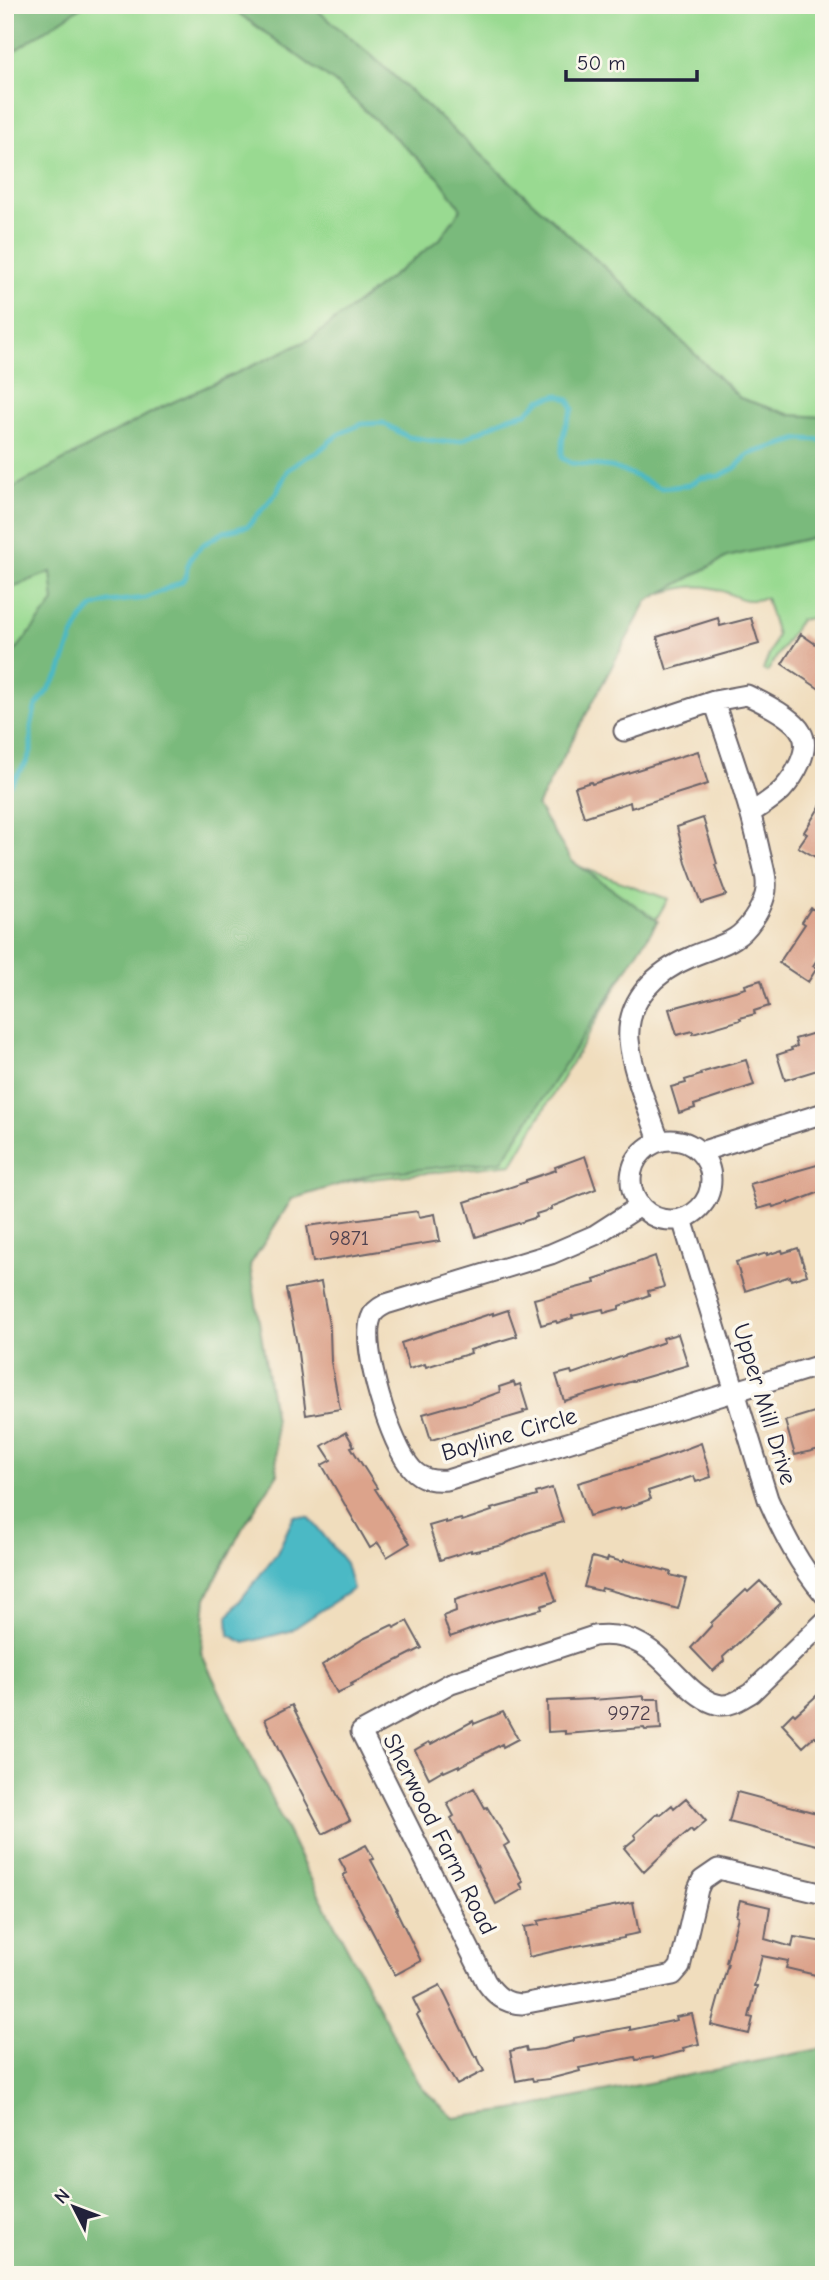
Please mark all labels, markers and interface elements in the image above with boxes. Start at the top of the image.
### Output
scale bar [566,38,698,82]
text: 50 m [577,51,626,75]
house number: 9871 [329,1226,369,1250]
street label: Upper Mill Drive [727,1320,803,1488]
street label: Bayline Circle [438,1401,580,1467]
house number: 9972 [607,1701,651,1725]
street label: Sherwood Farm Road [377,1729,503,1939]
north arrow [38,2172,108,2242]
text: N [50,2184,74,2208]

